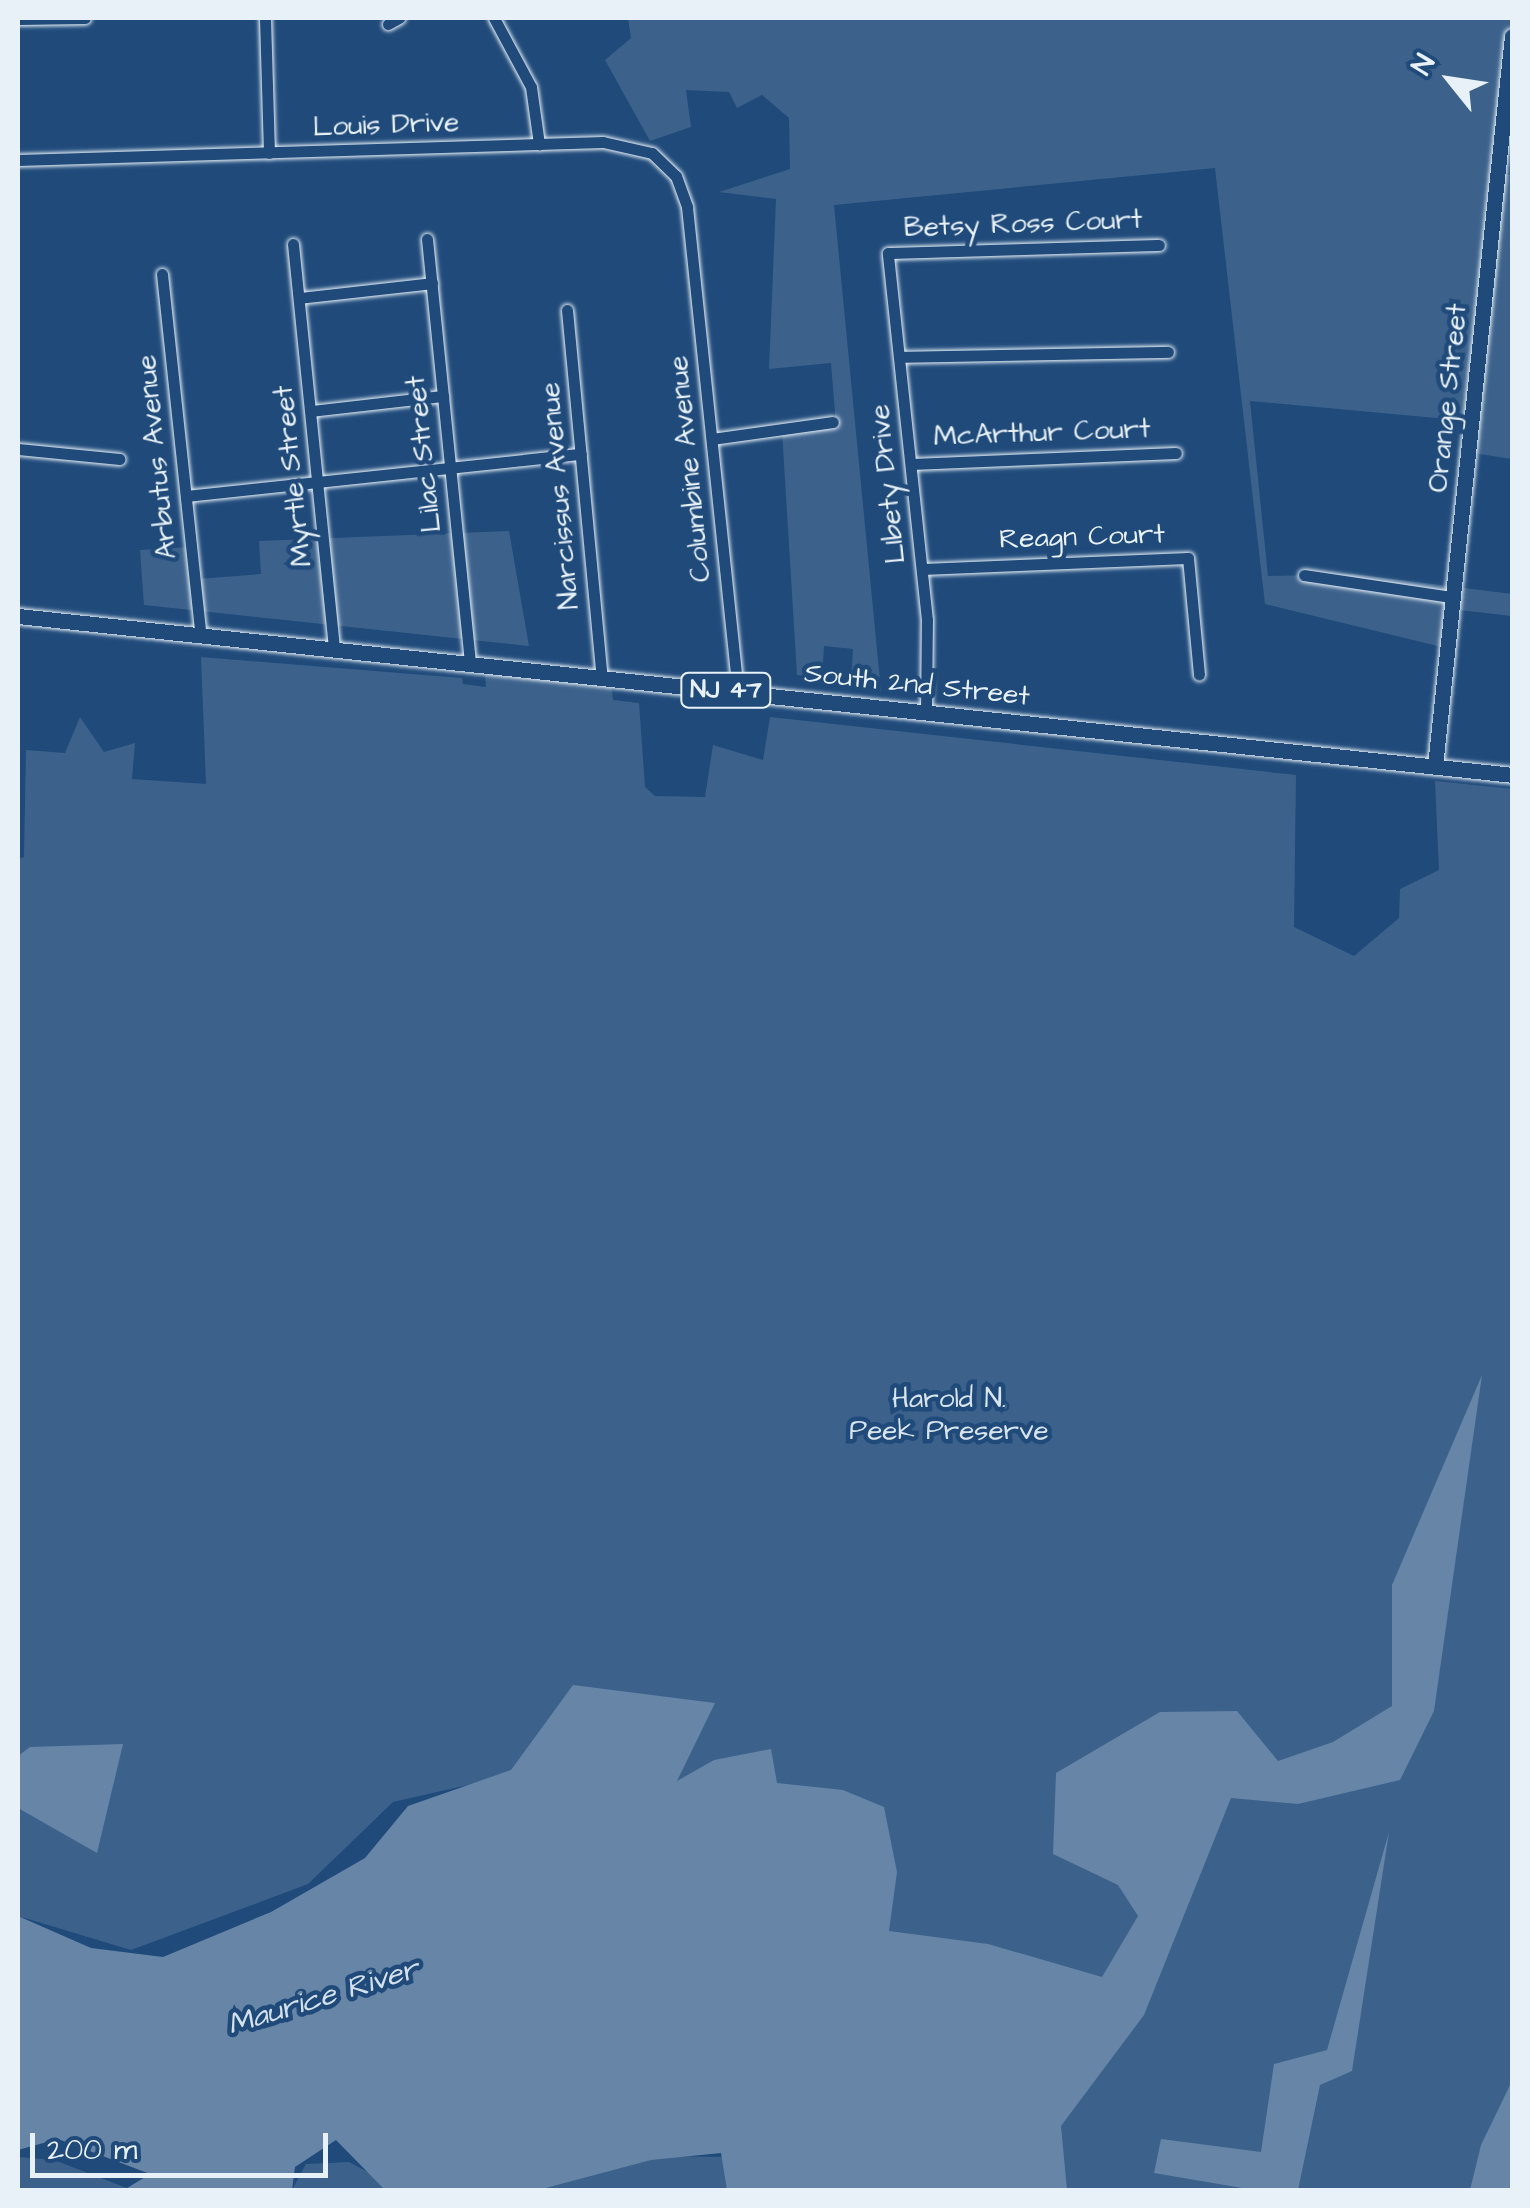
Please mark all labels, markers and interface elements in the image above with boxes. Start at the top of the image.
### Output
north arrow [1400,30,1500,130]
text: N [1402,47,1445,82]
street label: Louis Drive [312,106,460,144]
street label: Betsy Ross Court [903,203,1143,245]
street label: Orange Street [1421,302,1475,494]
street label: Arbutus Avenue [130,353,184,561]
street label: Columbine Avenue [661,354,719,584]
street label: Lilac Street [399,374,449,534]
street label: Narcissus Avenue [533,381,587,611]
street label: Myrtle Street [267,384,319,568]
street label: LIbety Drive [863,403,913,565]
street label: McArthur Court [933,412,1151,454]
street label: Reagn Court [999,517,1165,557]
street label: South 2nd Street [803,656,1031,714]
road number: NJ 47 [678,670,774,710]
park label: Harold N. Peek Preserve [849,1382,1049,1448]
water label: Maurice River [223,1951,423,2043]
scale bar [35,2113,332,2175]
text: 200 m [47,2129,137,2171]

